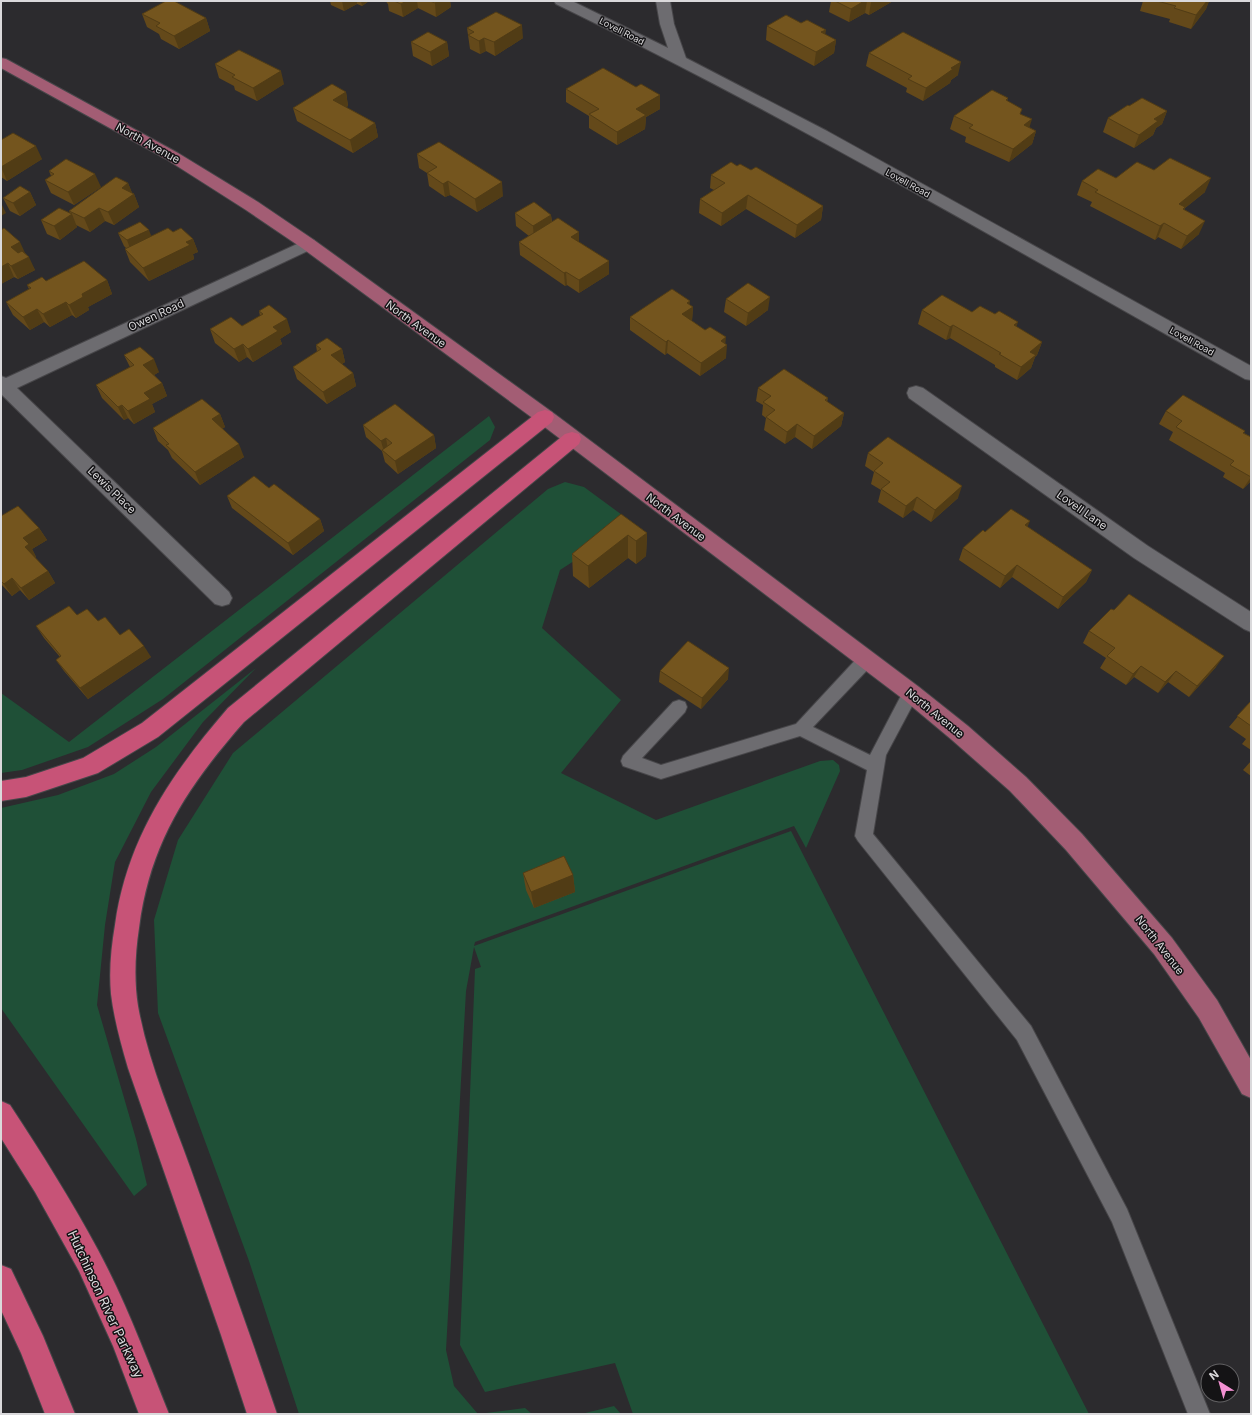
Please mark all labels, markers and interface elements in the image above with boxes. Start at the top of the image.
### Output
street label: Lovell Road [598,15,646,47]
street label: North Avenue [114,120,182,166]
street label: Lovell Road [884,166,932,200]
street label: Owen Road [126,296,186,334]
street label: North Avenue [383,297,449,351]
street label: Lovell Road [1168,324,1216,358]
street label: Lewis Place [85,464,139,516]
street label: Lovell Lane [1054,487,1110,533]
street label: North Avenue [643,490,709,544]
street label: North Avenue [903,685,967,741]
street label: North Avenue [1133,913,1187,977]
street label: Hutchinson River Parkway [65,1228,147,1380]
north arrow [1200,1363,1240,1403]
text: N [1206,1367,1222,1383]

